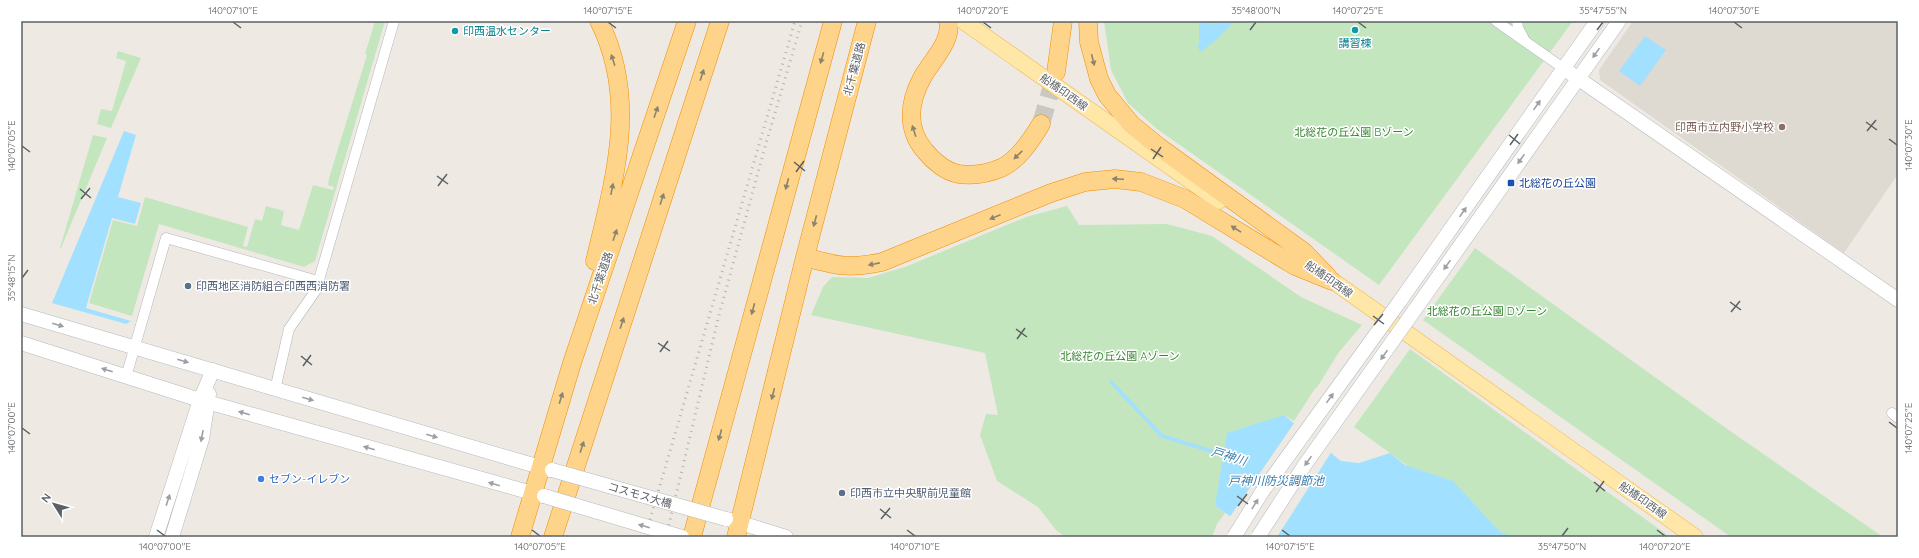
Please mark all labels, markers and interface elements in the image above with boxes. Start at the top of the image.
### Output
text: 140°07'10"E [208,4,258,17]
text: 140°07'15"E [583,4,633,17]
text: 140°07'20"E [957,4,1009,17]
text: 35°48'00"N [1231,4,1281,17]
text: 140°07'25"E [1332,4,1384,17]
text: 35°47'55"N [1579,4,1627,17]
text: 140°07'30"E [1708,4,1760,17]
place label: 印西温水センター [463,24,551,38]
marker: 講習棟 [1350,25,1360,35]
marker: 印西温水センター [450,26,460,36]
place label: 講習棟 [1339,36,1372,50]
street label: 北千葉道路 [840,41,868,97]
one-way arrow [1592,48,1600,58]
one-way arrow [819,53,825,65]
one-way arrow [1090,53,1096,66]
one-way arrow [610,54,616,66]
one-way arrow [699,69,705,81]
street label: 船橋印西線 [1037,70,1091,114]
one-way arrow [1533,100,1541,110]
one-way arrow [654,105,660,117]
text: 140°07'30"E [1902,119,1915,171]
text: 140°07'05"E [5,120,18,172]
place label: 印西市立内野小学校 [1675,120,1774,134]
marker: 印西市立内野小学校 [1777,122,1787,132]
one-way arrow [911,125,917,137]
park label: 北総花の丘公園 Bゾーン [1294,125,1414,139]
one-way arrow [1013,150,1023,159]
one-way arrow [1517,154,1525,164]
one-way arrow [1112,176,1124,183]
place label: 北総花の丘公園 [1519,176,1596,190]
one-way arrow [784,178,790,190]
marker: 北総花の丘公園 [1506,178,1516,188]
one-way arrow [609,182,615,195]
one-way arrow [659,193,665,205]
one-way arrow [1459,206,1467,217]
one-way arrow [988,214,1000,220]
one-way arrow [812,215,818,227]
one-way arrow [1231,225,1241,233]
one-way arrow [612,229,618,241]
street label: 北千葉道路 [584,250,616,306]
text: 35°48'15"N [5,255,18,301]
street label: 船橋印西線 [1302,257,1356,301]
one-way arrow [1443,260,1451,271]
one-way arrow [868,261,880,267]
place label: 印西地区消防組合印西西消防署 [196,279,350,293]
marker: 印西地区消防組合印西西消防署 [183,281,193,291]
one-way arrow [750,303,756,316]
park label: 北総花の丘公園 Dゾーン [1427,304,1547,318]
one-way arrow [619,316,625,328]
one-way arrow [53,322,65,328]
park label: 北総花の丘公園 Aゾーン [1060,349,1180,363]
one-way arrow [1380,349,1388,360]
one-way arrow [177,358,189,364]
one-way arrow [100,367,112,373]
one-way arrow [769,388,775,400]
one-way arrow [558,392,564,404]
one-way arrow [1326,393,1334,403]
one-way arrow [302,396,314,402]
text: 140°07'00"E [5,402,18,454]
text: 140°07'25"E [1902,402,1915,454]
one-way arrow [238,410,250,416]
one-way arrow [716,429,722,441]
one-way arrow [199,430,205,442]
one-way arrow [427,433,439,439]
one-way arrow [579,440,585,452]
water label: 戸神川 [1210,444,1250,469]
one-way arrow [363,445,376,451]
one-way arrow [1304,455,1312,466]
place label: セブン-イレブン [269,472,350,486]
water label: 戸神川防災調節池 [1228,473,1325,488]
marker: セブン-イレブン [256,474,266,484]
street label: 船橋印西線 [1616,478,1670,522]
street label: コスモス大橋 [606,479,674,511]
one-way arrow [488,481,500,487]
north arrow [34,484,74,524]
place label: 印西市立中央駅前児童館 [850,486,971,500]
marker: 印西市立中央駅前児童館 [837,488,847,498]
text: N [38,491,54,505]
one-way arrow [165,494,171,506]
one-way arrow [1251,498,1258,510]
one-way arrow [638,523,650,529]
text: 140°07'00"E [139,540,191,553]
text: 140°07'05"E [514,540,566,553]
text: 140°07'10"E [890,540,940,553]
text: 140°07'15"E [1265,540,1315,553]
text: 35°47'50"N [1538,540,1586,553]
text: 140°07'20"E [1639,540,1691,553]

